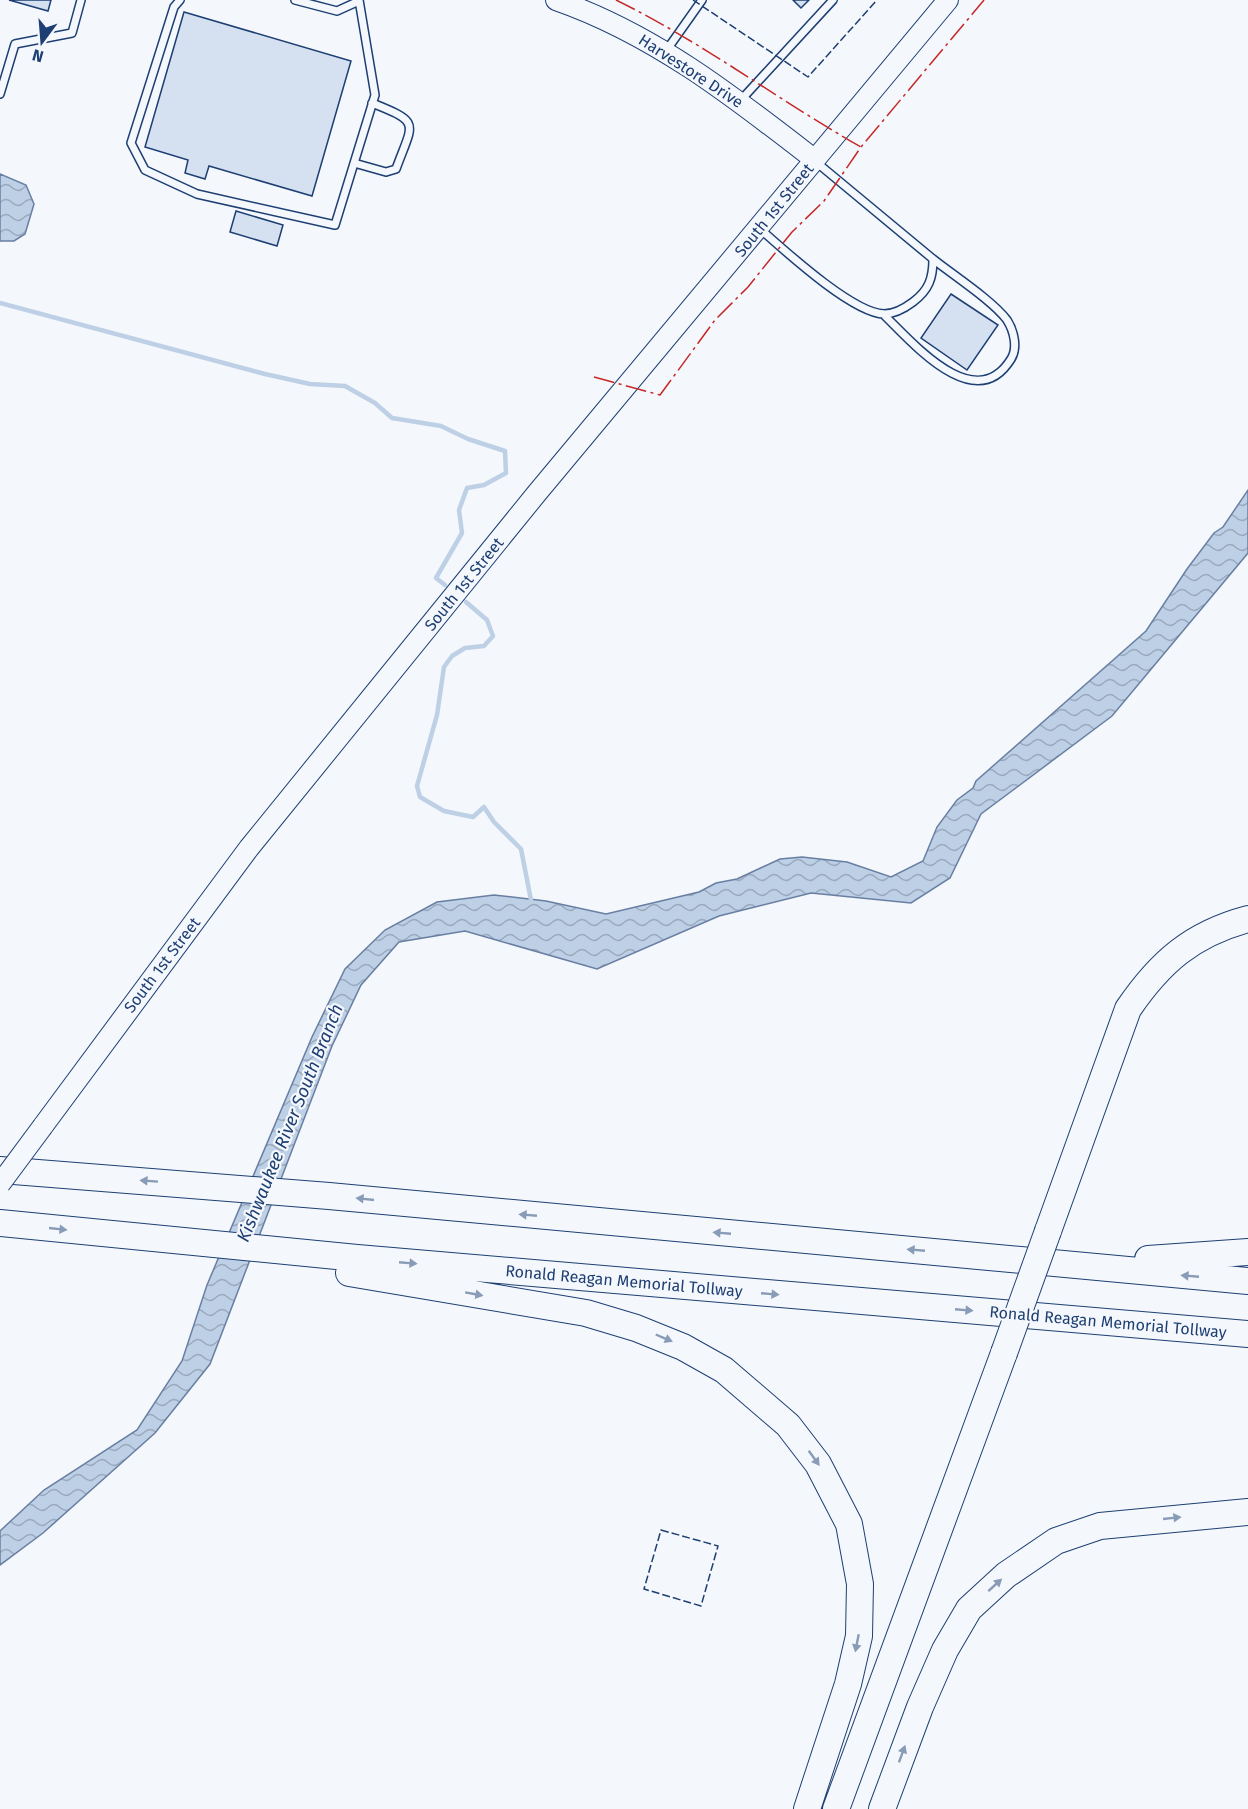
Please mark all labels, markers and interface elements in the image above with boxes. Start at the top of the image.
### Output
north arrow [12,12,72,72]
street label: Harvestore Drive [635,30,747,112]
text: N [30,45,46,67]
street label: South 1st Street [731,159,818,261]
street label: South 1st Street [421,533,508,635]
street label: South 1st Street [120,913,204,1016]
water label: Kishwaukee River South Branch [232,1001,348,1245]
one-way arrow [140,1177,159,1186]
one-way arrow [355,1194,374,1204]
one-way arrow [518,1210,537,1220]
one-way arrow [49,1224,68,1234]
one-way arrow [712,1228,731,1237]
one-way arrow [907,1245,926,1255]
one-way arrow [399,1258,418,1268]
street label: Ronald Reagan Memorial Tollway [505,1261,744,1301]
one-way arrow [1180,1271,1199,1281]
one-way arrow [761,1289,780,1299]
one-way arrow [465,1290,484,1299]
street label: Ronald Reagan Memorial Tollway [989,1302,1228,1342]
one-way arrow [955,1305,974,1315]
one-way arrow [655,1333,673,1343]
one-way arrow [807,1451,819,1466]
one-way arrow [1163,1514,1182,1523]
one-way arrow [987,1578,1002,1592]
one-way arrow [852,1634,861,1653]
one-way arrow [898,1745,908,1763]

